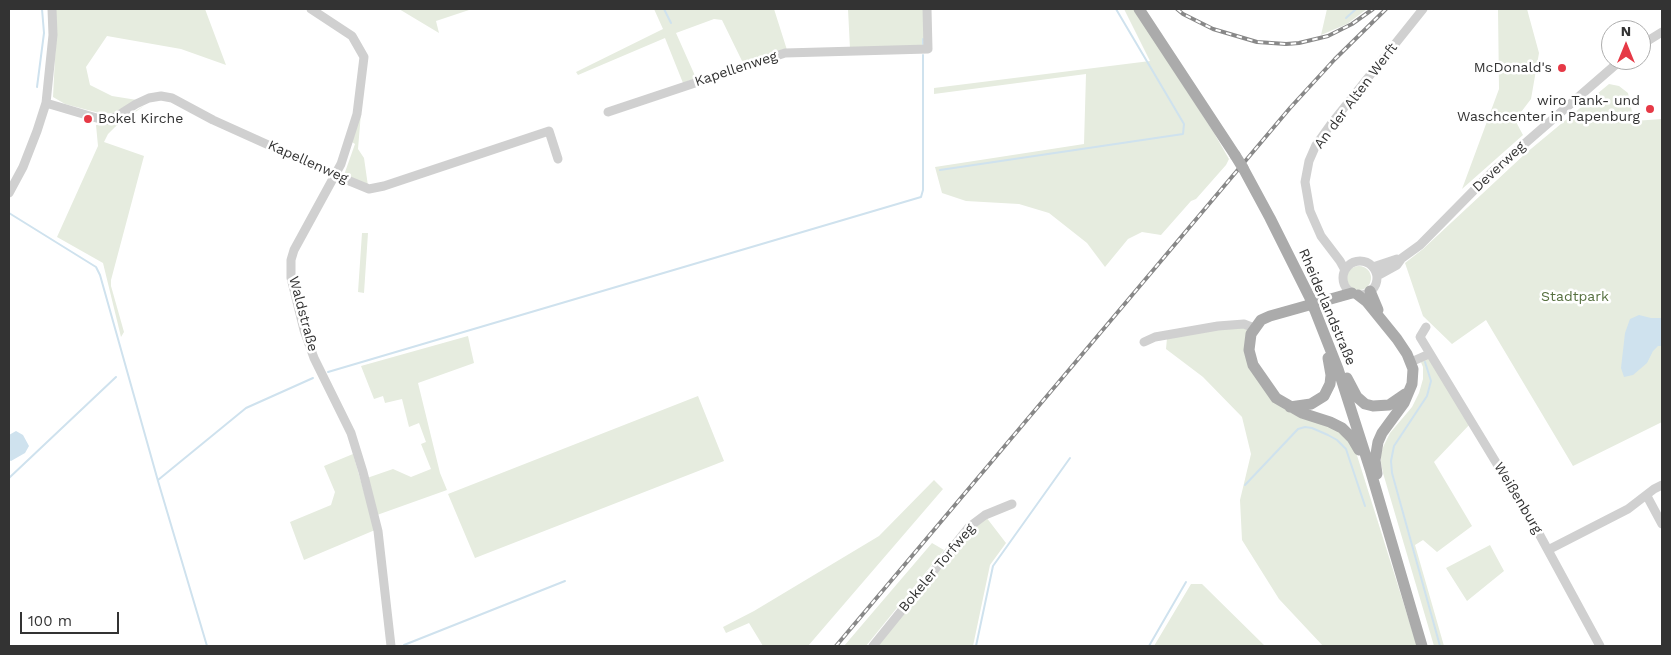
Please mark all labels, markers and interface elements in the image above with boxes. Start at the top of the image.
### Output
north arrow [1601,20,1651,70]
text: N [1621,23,1631,39]
street label: An der Alten Werft [1311,40,1401,152]
street label: Kapellenweg [693,48,779,90]
place label: McDonald's [1474,60,1552,76]
marker: McDonald's [1556,62,1568,74]
place label: wiro Tank- und Waschcenter in Papenburg [1457,93,1640,125]
marker: wiro Tank- und Waschcenter in Papenburg [1644,103,1656,115]
place label: Bokel Kirche [98,111,183,127]
marker: Bokel Kirche [82,113,94,125]
street label: Kapellenweg [265,137,351,187]
street label: Deverweg [1469,138,1529,196]
street label: Rheiderlandstraße [1295,246,1359,368]
street label: Waldstraße [285,275,321,353]
park label: Stadtpark [1541,289,1609,305]
street label: Weißenburg [1490,459,1546,537]
street label: Bokeler Torfweg [895,521,979,615]
scale bar [22,602,121,634]
text: 100 m [28,612,72,630]

